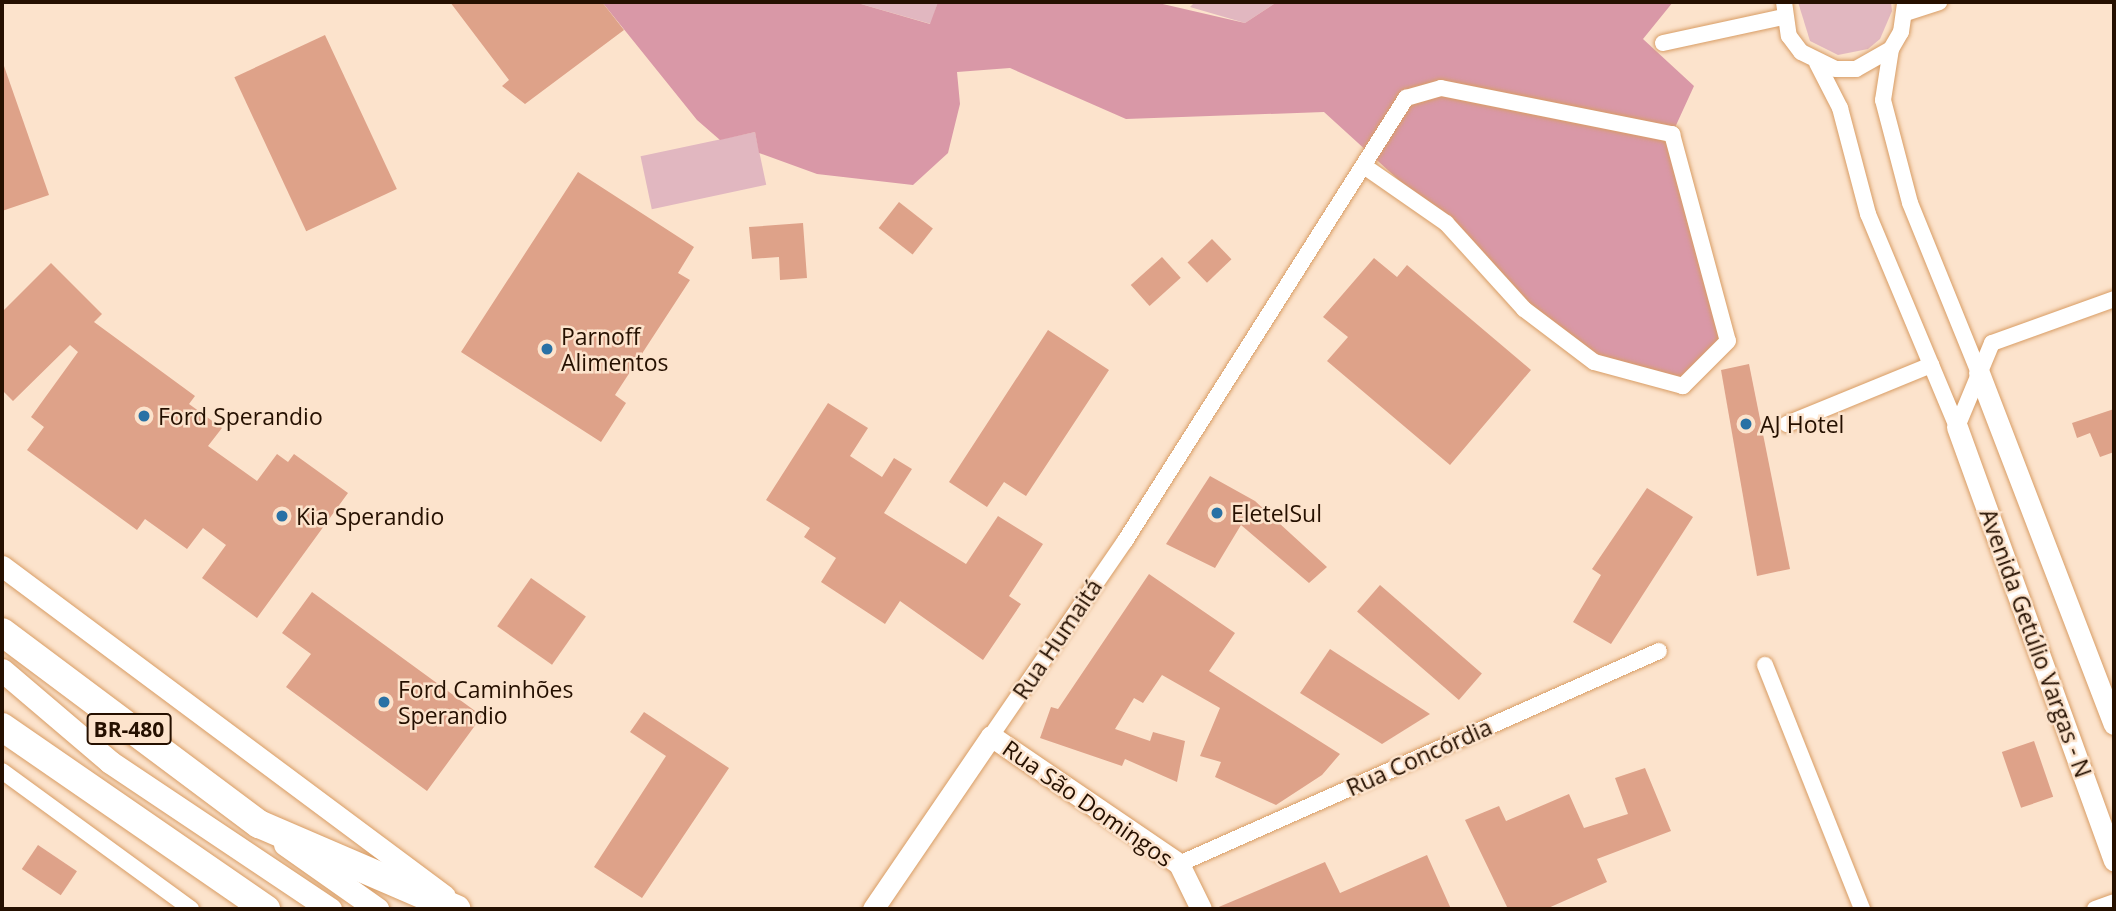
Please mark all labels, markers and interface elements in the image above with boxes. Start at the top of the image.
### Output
place label: Parnoff Alimentos [561,322,668,376]
marker: Parnoff Alimentos [539,341,555,357]
place label: Ford Sperandio [158,402,323,430]
marker: Ford Sperandio [136,408,152,424]
place label: AJ Hotel [1760,410,1844,438]
marker: AJ Hotel [1738,416,1754,432]
place label: EletelSul [1231,499,1322,527]
place label: Kia Sperandio [296,502,444,530]
marker: EletelSul [1209,505,1225,521]
street label: Avenida Getúlio Vargas - N [1974,505,2098,781]
marker: Kia Sperandio [274,508,290,524]
street label: Rua Humaitá [1007,574,1107,704]
place label: Ford Caminhões Sperandio [398,675,573,729]
marker: Ford Caminhões Sperandio [376,694,392,710]
road number: BR-480 [85,712,173,746]
street label: Rua Concórdia [1342,713,1496,801]
street label: Rua São Domingos [998,734,1178,872]

